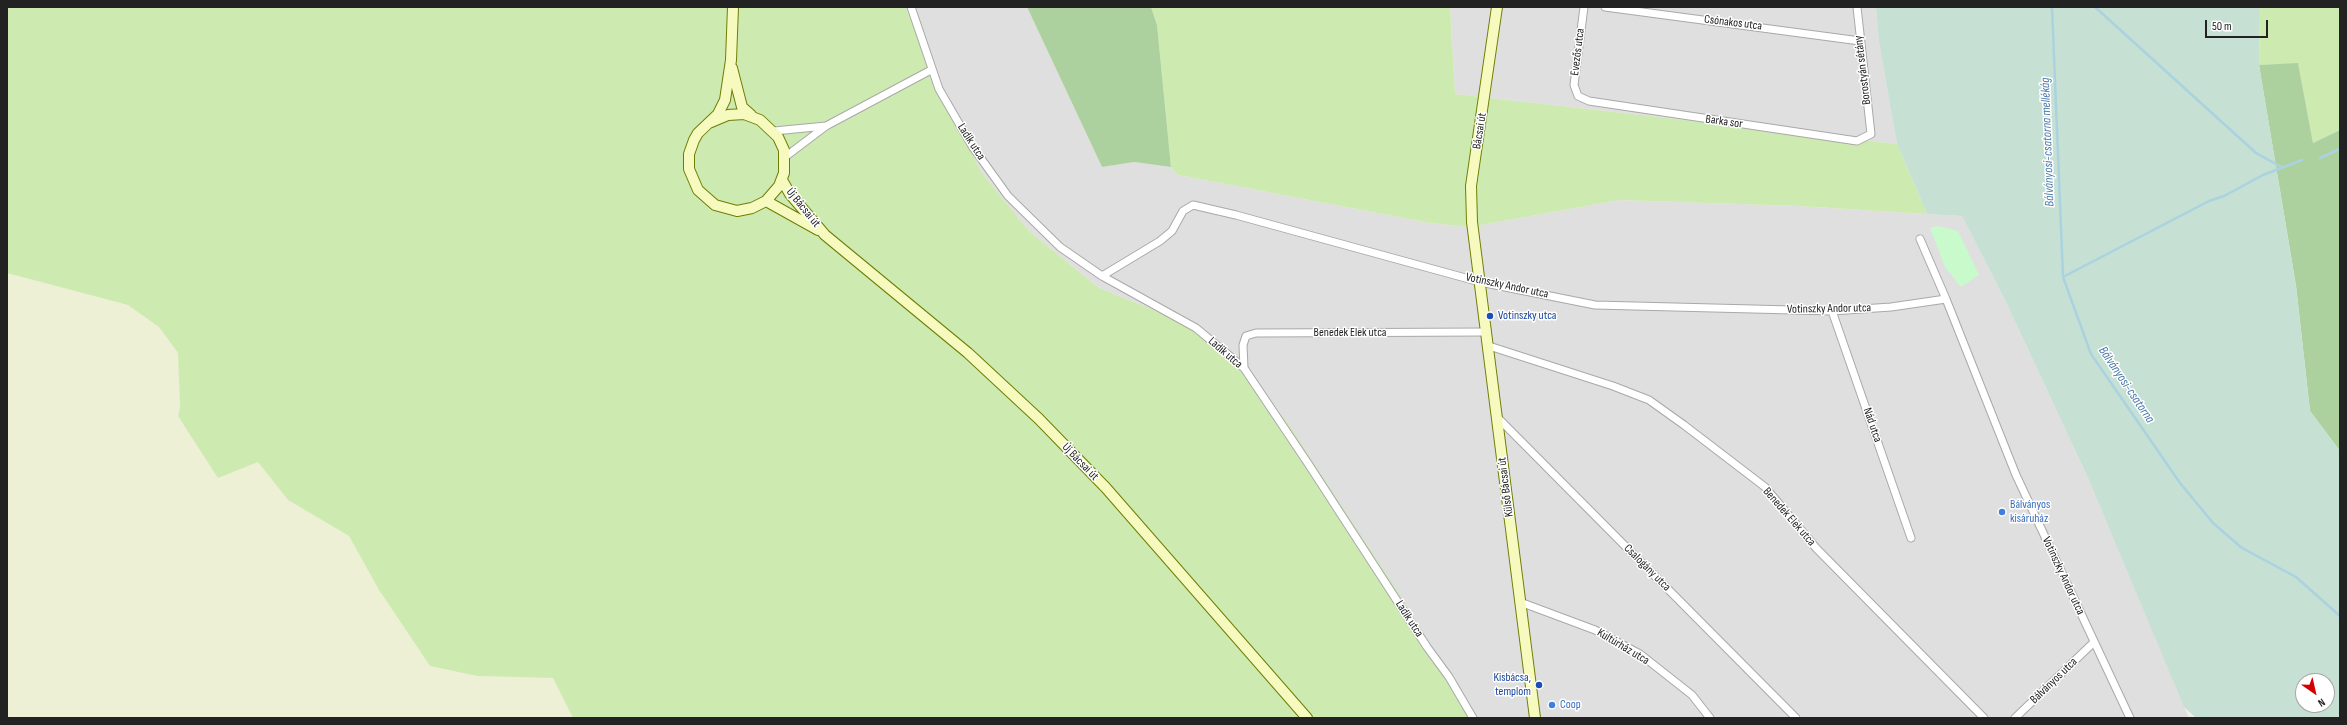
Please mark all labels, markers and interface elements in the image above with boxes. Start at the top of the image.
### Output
street label: Csónakos utca [1703,12,1763,34]
scale bar [2207,12,2270,38]
text: 50 m [2212,19,2232,34]
street label: Evezős utca [1568,28,1588,76]
street label: Borostyán sétány [1852,35,1874,105]
water label: Bálványosi-csatorna mellékág [2038,77,2058,207]
street label: Bácsai út [1470,112,1490,150]
street label: Barka sor [1705,112,1743,132]
street label: Ladik utca [954,121,988,163]
street label: Új Bácsai út [783,185,823,231]
street label: Votinszky Andor utca [1464,270,1550,302]
street label: Votinszky Andor utca [1787,301,1871,317]
place label: Votinszky utca [1498,309,1556,323]
marker: Votinszky utca [1485,311,1495,321]
street label: Benedek Elek utca [1314,326,1386,340]
street label: Ladik utca [1205,334,1245,372]
water label: Bálványosi-csatorna [2095,344,2157,426]
street label: Nád utca [1859,406,1885,444]
street label: Új Bácsai út [1059,440,1101,484]
street label: Külső Bácsai út [1495,456,1517,518]
street label: Benedek Elek utca [1760,485,1818,549]
place label: Bálványos kisáruház [2010,498,2050,526]
marker: Bálványos kisáruház [1997,507,2007,517]
street label: Votinszky Andor utca [2039,535,2087,617]
street label: Csalogány utca [1621,542,1673,594]
street label: Ladik utca [1392,598,1426,640]
street label: Kultúrház utca [1594,626,1652,668]
street label: Bálványos utca [2027,655,2081,707]
place label: Kisbácsa, templom [1493,671,1531,699]
north arrow [2295,673,2335,713]
marker: Kisbácsa, templom [1534,680,1544,690]
text: N [2315,696,2328,710]
place label: Coop [1560,698,1581,712]
marker: Coop [1547,700,1557,710]

